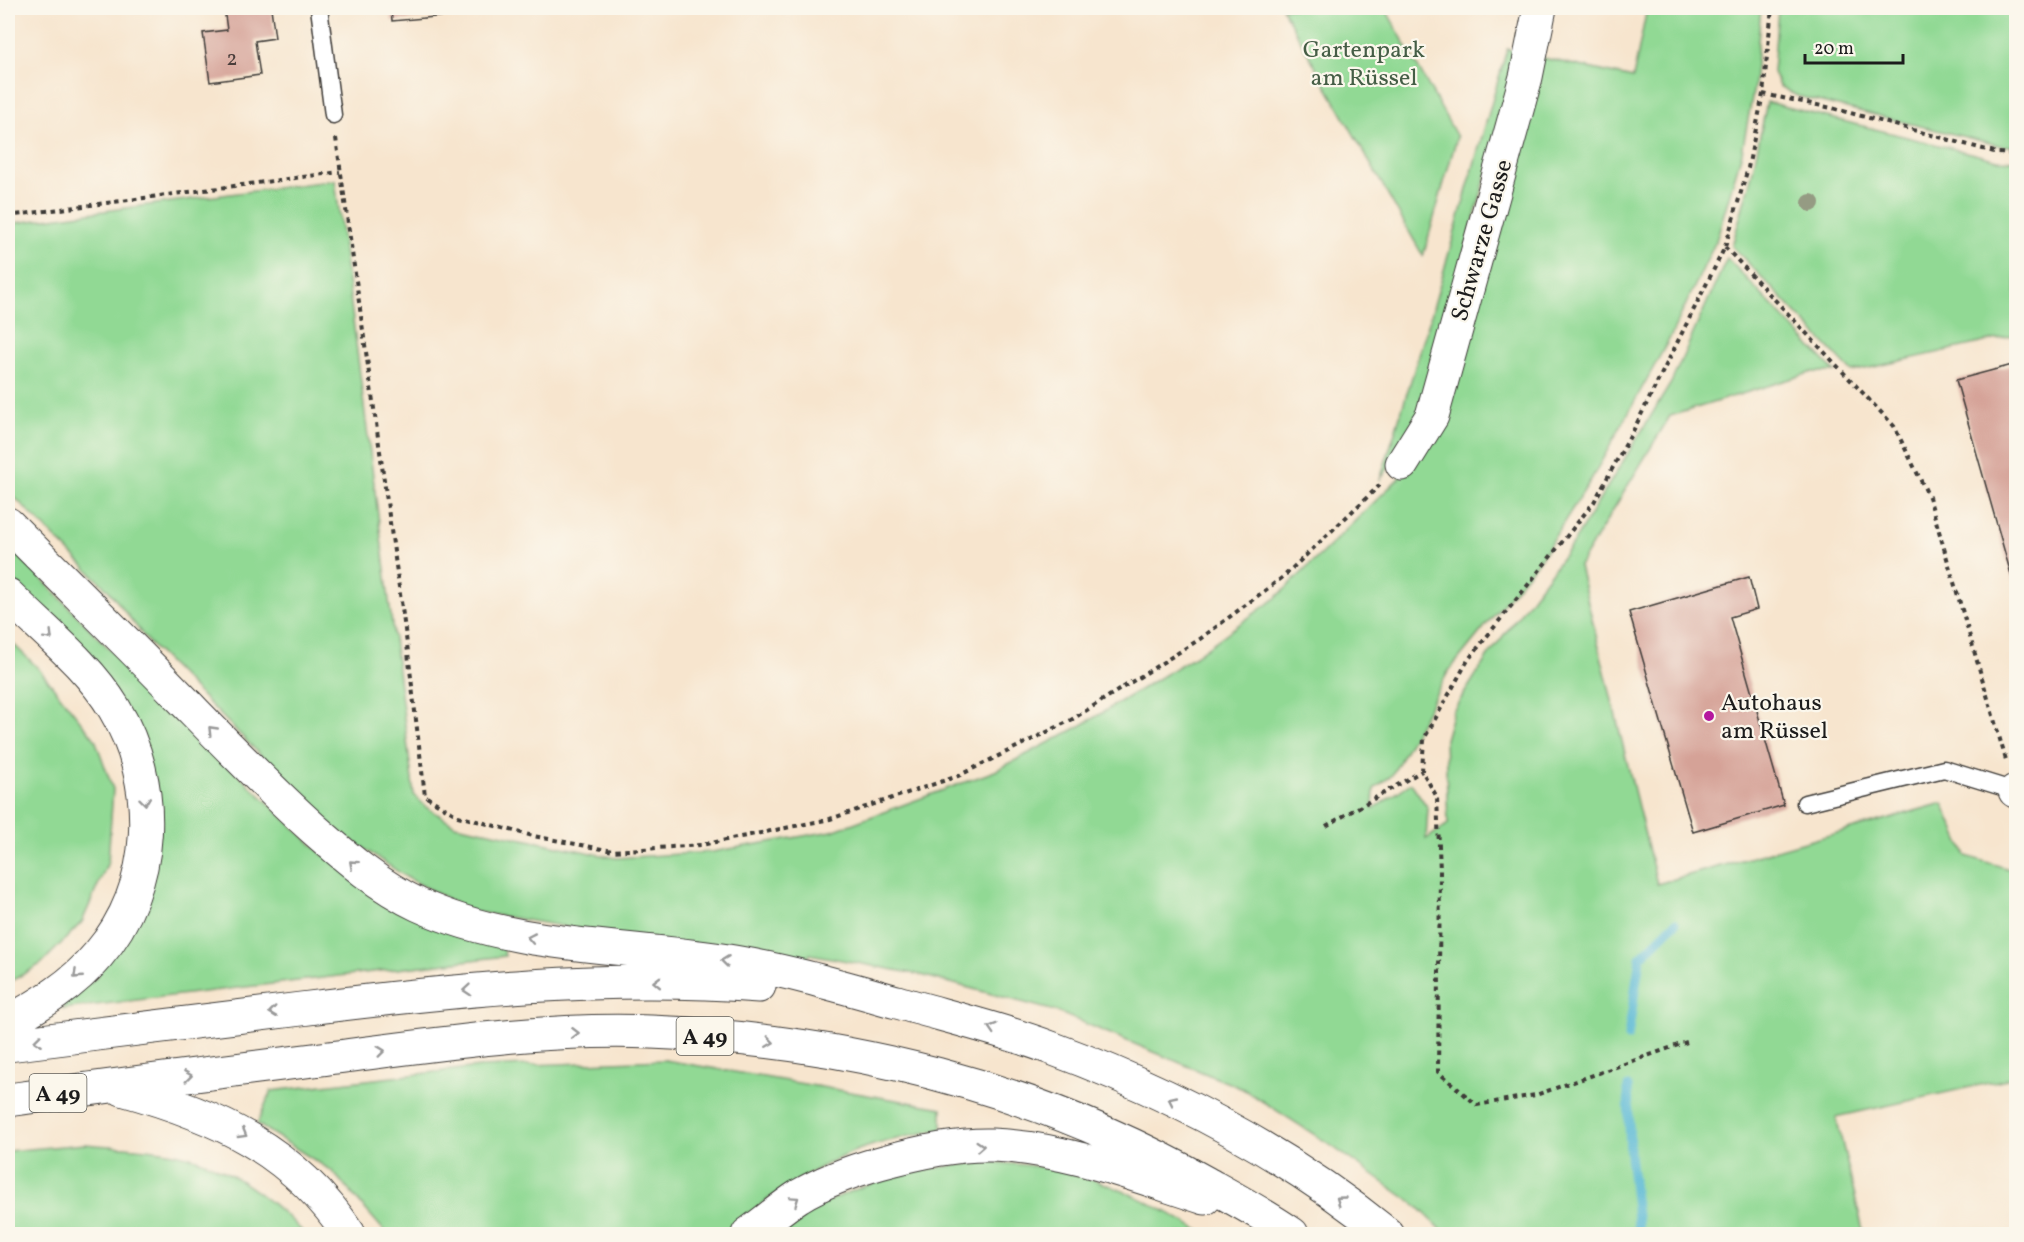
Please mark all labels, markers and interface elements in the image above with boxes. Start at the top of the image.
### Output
scale bar [1805,27,1902,65]
park label: Gartenpark am Rüssel [1303,34,1425,96]
text: 20 m [1814,37,1854,62]
house number: 2 [226,45,238,74]
street label: Schwarze Gasse [1444,156,1522,325]
one-way arrow [42,629,53,640]
place label: Autohaus am Rüssel [1721,687,1828,749]
marker: Autohaus am Rüssel [1702,709,1716,723]
one-way arrow [208,726,219,737]
one-way arrow [138,796,150,805]
one-way arrow [349,860,360,871]
one-way arrow [526,932,536,945]
one-way arrow [720,955,729,968]
one-way arrow [74,968,85,979]
one-way arrow [653,976,662,988]
one-way arrow [462,983,471,996]
one-way arrow [269,1006,278,1018]
road number: A 49 [676,1017,734,1055]
one-way arrow [987,1023,998,1035]
one-way arrow [571,1027,580,1040]
one-way arrow [33,1035,42,1047]
one-way arrow [765,1035,775,1047]
one-way arrow [377,1045,386,1058]
one-way arrow [183,1070,192,1082]
road number: A 49 [29,1074,86,1112]
one-way arrow [1168,1096,1179,1108]
one-way arrow [236,1127,247,1138]
one-way arrow [976,1140,985,1153]
one-way arrow [789,1196,800,1207]
one-way arrow [1335,1196,1346,1207]

